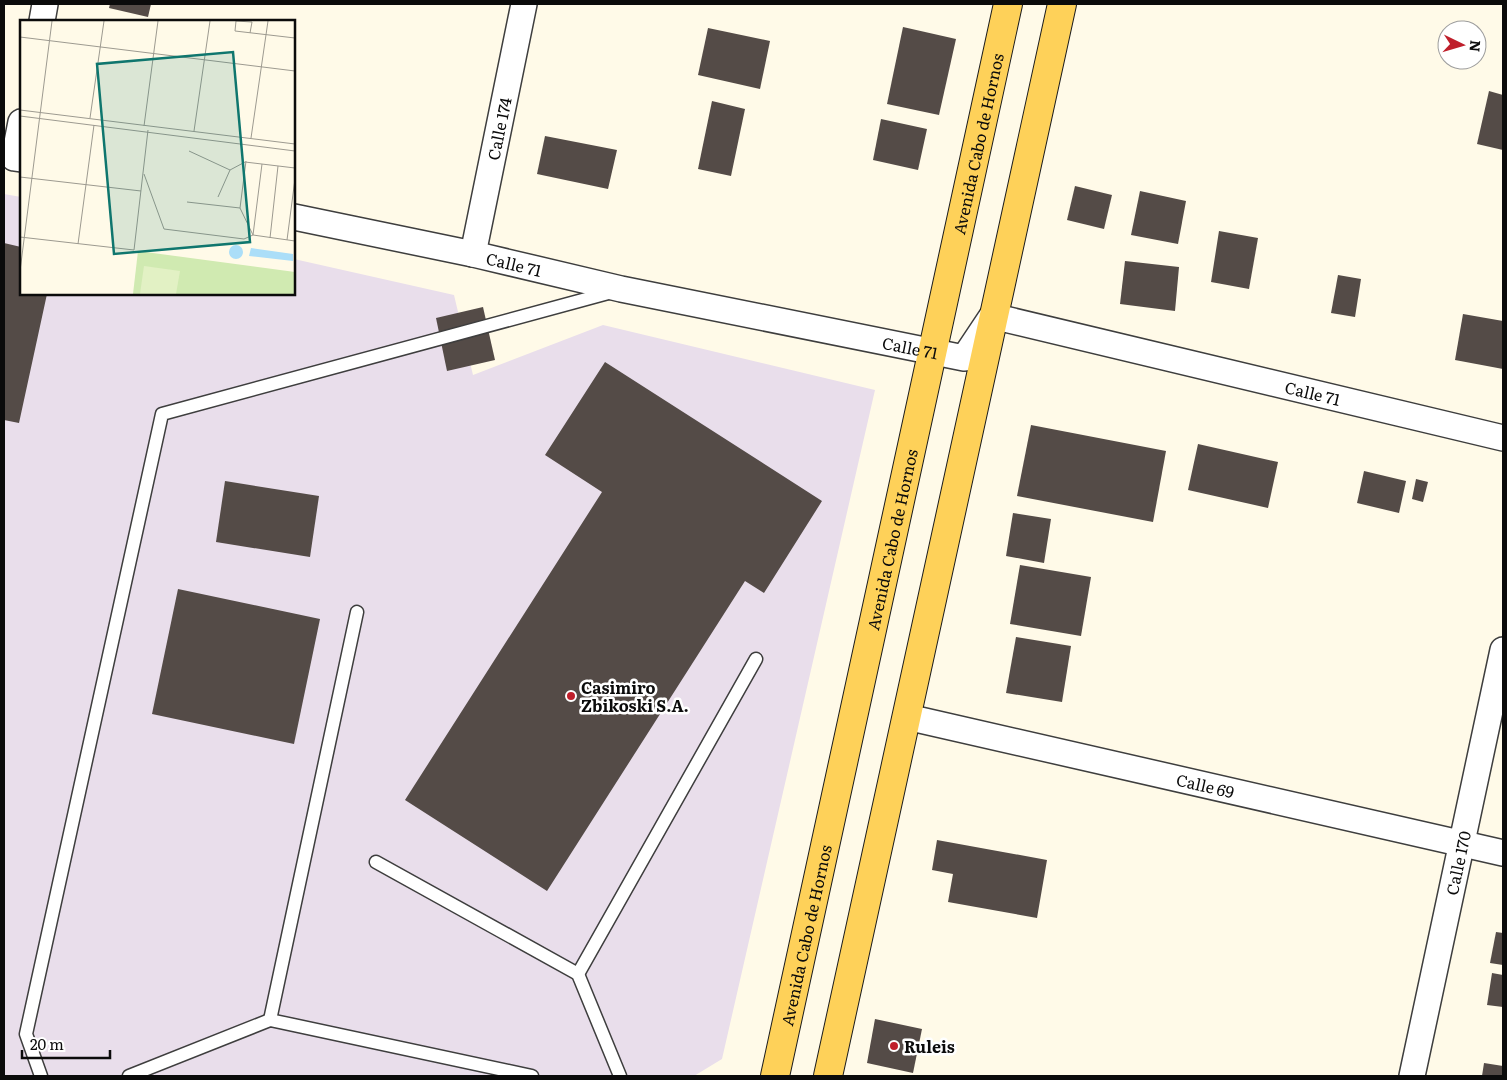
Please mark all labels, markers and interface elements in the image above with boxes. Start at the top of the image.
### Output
inset map [20,20,295,295]
north arrow [1437,20,1487,70]
text: N [1465,39,1486,53]
street label: Avenida Cabo de Hornos [946,51,1009,237]
street label: Calle 174 [480,95,517,162]
street label: Calle 71 [484,246,545,282]
street label: Calle 71 [880,330,941,365]
street label: Calle 71 [1283,374,1343,411]
street label: Avenida Cabo de Hornos [860,447,923,632]
place label: Casimiro Zbikoski S.A. [581,675,689,717]
marker: Casimiro Zbikoski S.A. [565,690,577,702]
street label: Calle 69 [1174,767,1237,803]
street label: Calle 170 [1439,828,1476,897]
street label: Avenida Cabo de Hornos [774,842,837,1028]
scale bar [22,1028,110,1060]
text: 20 m [30,1032,64,1055]
place label: Ruleis [904,1034,955,1058]
marker: Ruleis [888,1040,900,1052]

